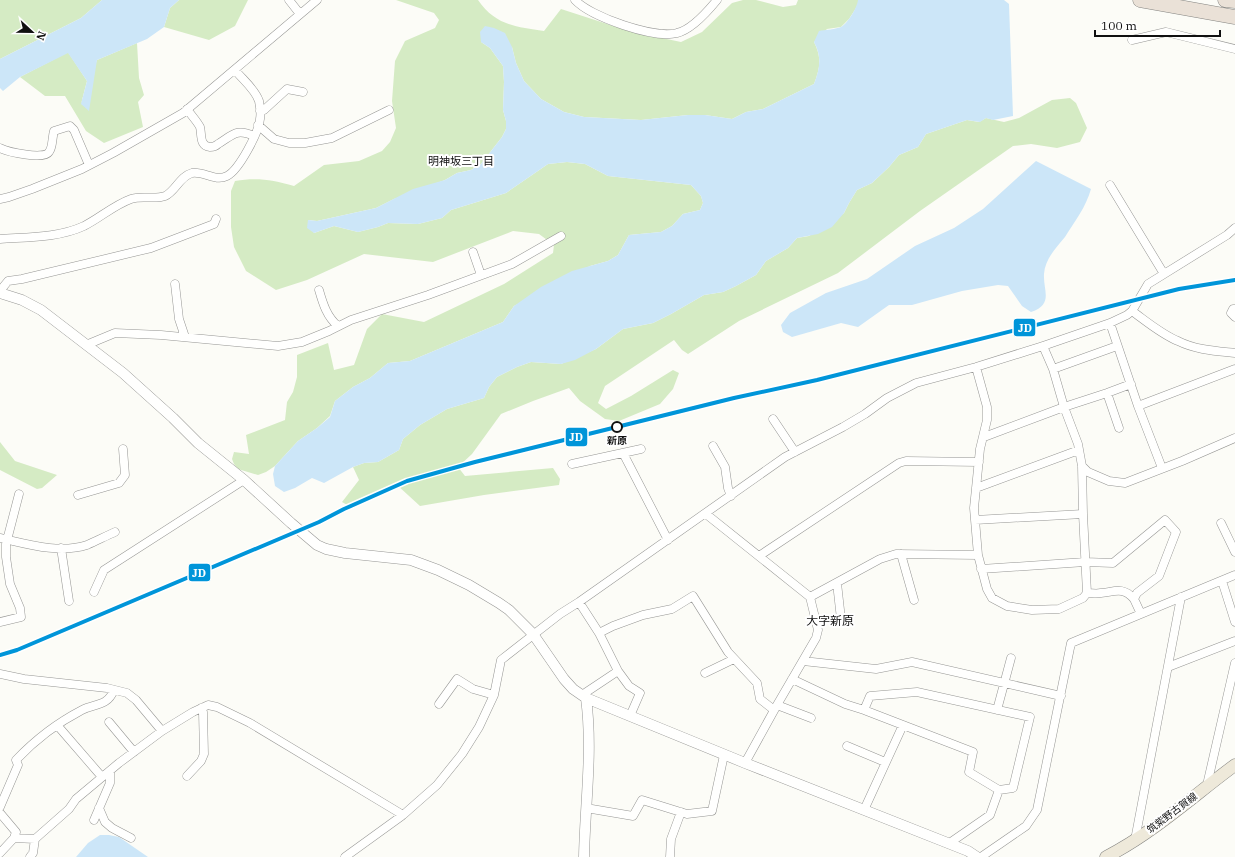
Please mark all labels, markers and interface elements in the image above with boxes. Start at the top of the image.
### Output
north arrow [12,12,52,52]
scale bar [1095,12,1220,38]
text: 100 m [1101,18,1137,33]
text: N [33,29,49,43]
district label: 明神坂三丁目 [428,154,494,168]
line badge: JD [1013,318,1036,337]
text: JD [1018,321,1032,335]
marker: 新原 [611,421,623,433]
line badge: JD [565,427,588,447]
text: JD [569,430,583,444]
place label: 新原 [607,434,627,447]
line badge: JD [188,563,211,582]
text: JD [192,566,206,580]
district label: 大字新原 [806,613,854,628]
street label: 筑紫野古賀線 [1144,790,1200,836]

